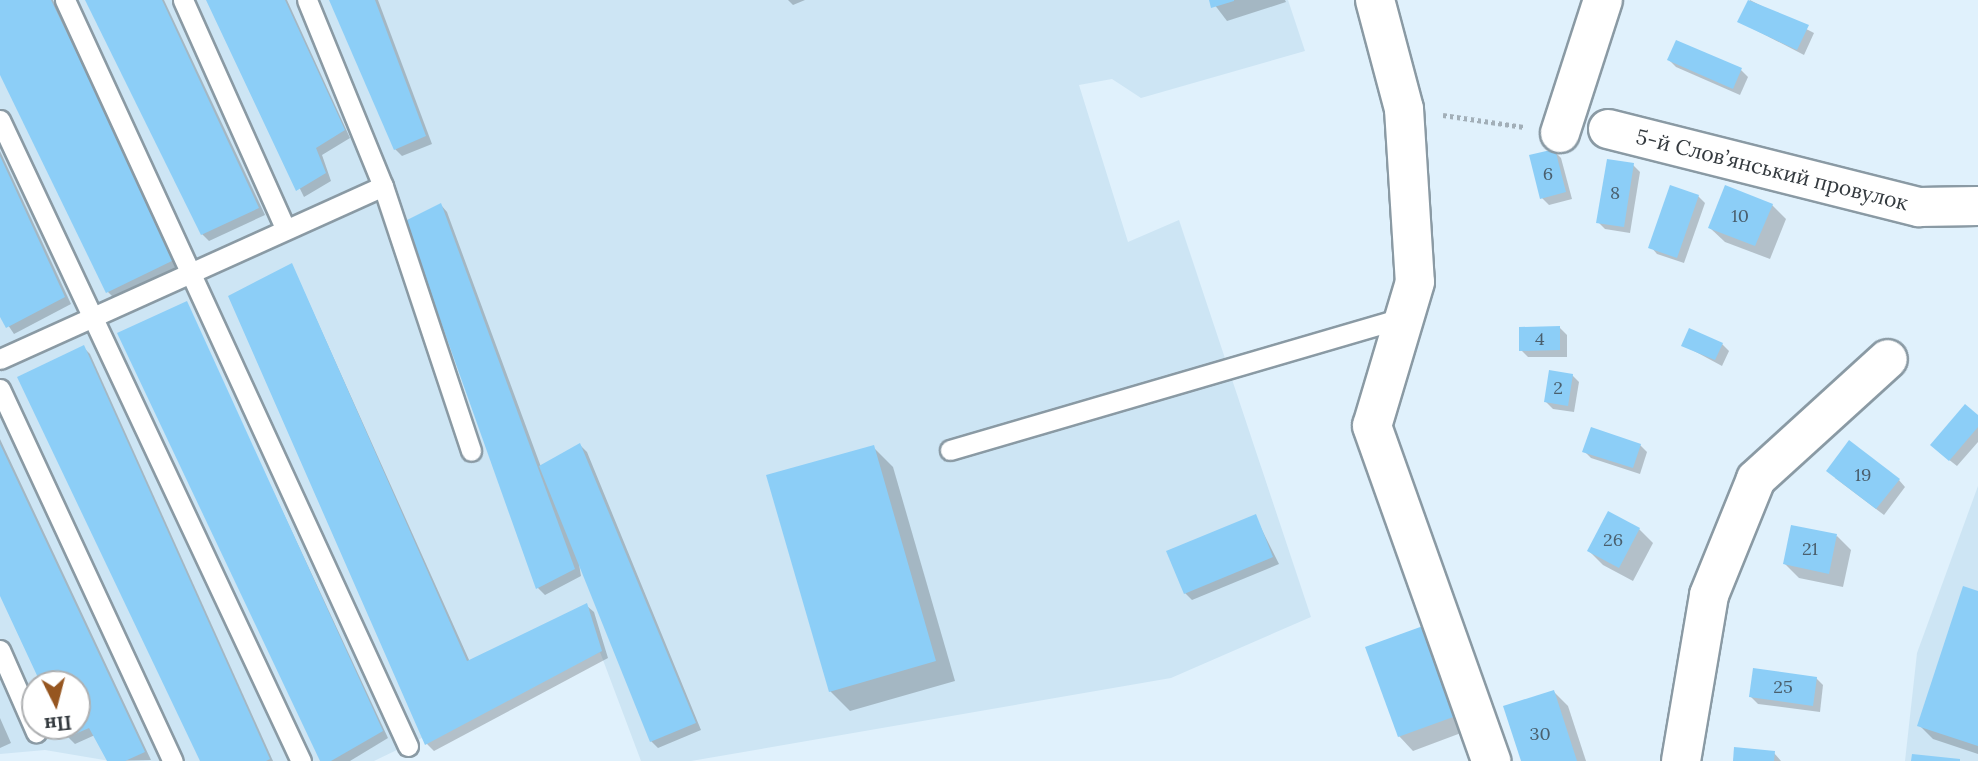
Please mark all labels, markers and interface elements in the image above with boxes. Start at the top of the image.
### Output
street label: 5-й Слов’янський провулок [1633,124,1911,216]
house number: 6 [1543,163,1553,185]
house number: 8 [1610,182,1620,204]
house number: 10 [1731,205,1749,227]
house number: 4 [1535,328,1545,350]
house number: 2 [1553,377,1563,399]
house number: 19 [1855,464,1871,486]
house number: 26 [1603,529,1623,551]
house number: 21 [1802,538,1818,560]
north arrow [21,670,91,740]
house number: 25 [1773,676,1793,698]
text: Пн [43,711,73,737]
house number: 30 [1529,723,1551,745]

